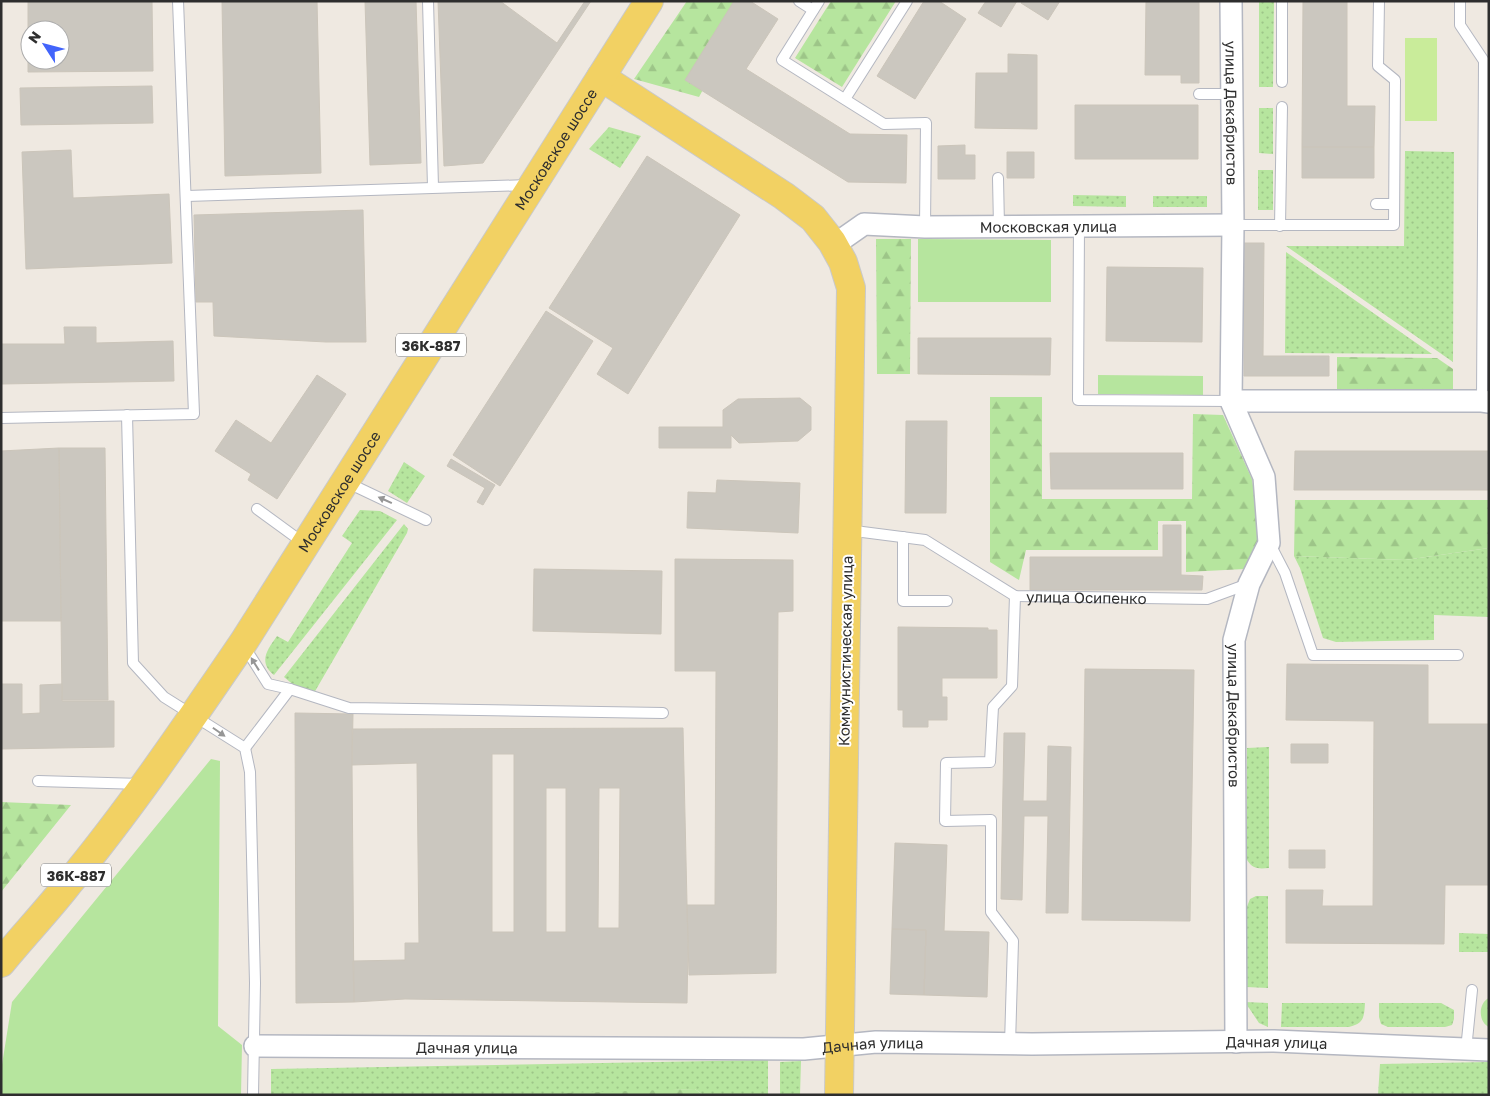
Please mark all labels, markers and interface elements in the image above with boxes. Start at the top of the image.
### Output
north arrow [20,20,70,70]
text: N [24,28,44,46]
street label: улица Декабристов [1222,41,1242,185]
street label: Московское шоссе [510,85,601,213]
street label: Московская улица [980,217,1117,236]
road number: 36К-887 [396,334,466,356]
street label: Московское шоссе [294,427,384,555]
one-way arrow [378,496,393,505]
street label: Коммунистическая улица [834,556,856,746]
street label: улица Осипенко [1026,587,1147,607]
street label: улица Декабристов [1225,643,1244,788]
one-way arrow [251,657,260,670]
one-way arrow [212,727,226,737]
road number: 36К-887 [41,864,111,886]
street label: Дачная улица [1226,1032,1328,1052]
street label: Дачная улица [821,1033,924,1056]
street label: Дачная улица [416,1038,518,1056]

